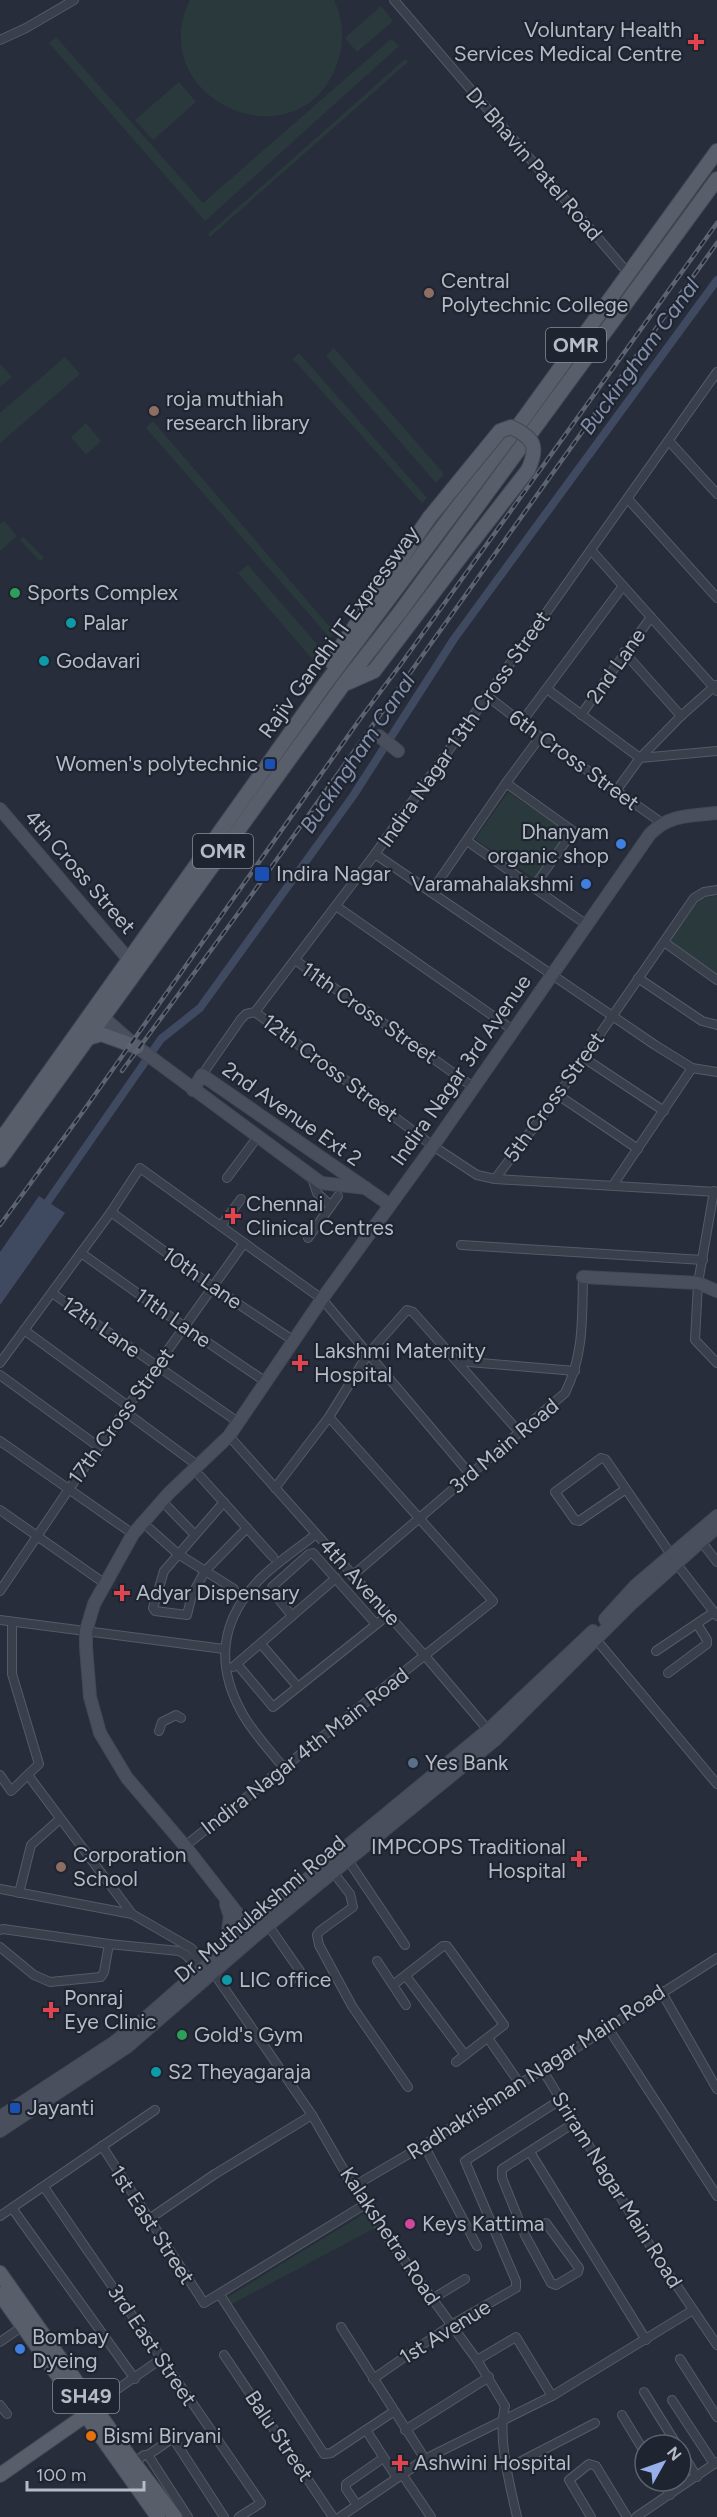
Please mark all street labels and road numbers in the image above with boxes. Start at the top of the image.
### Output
street label: Dr Bhavin Patel Road [461,82,608,245]
road number: OMR [546,328,606,362]
street label: Rajiv Gandhi IT Expressway [253,521,424,743]
street label: Indira Nagar 13th Cross Street [372,606,555,852]
street label: 2nd Lane [581,623,650,708]
street label: 6th Cross Street [504,704,644,815]
street label: 4th Cross Street [20,805,141,939]
road number: OMR [193,834,253,868]
street label: 11th Cross Street [297,956,442,1069]
street label: Indira Nagar 3rd Avenue [385,970,536,1170]
street label: 12th Cross Street [258,1008,403,1127]
street label: 5th Cross Street [498,1027,609,1167]
street label: 2nd Avenue Ext 2 [218,1056,367,1171]
street label: 10th Lane [158,1241,247,1314]
street label: 11th Lane [130,1282,216,1353]
street label: 12th Lane [57,1291,145,1363]
street label: 17th Cross Street [63,1342,179,1489]
street label: 3rd Main Road [444,1393,563,1498]
street label: 4th Avenue [315,1533,406,1630]
street label: Indira Nagar 4th Main Road [196,1662,413,1839]
street label: Dr. Muthulakshmi Road [169,1830,350,1987]
street label: Radhakrishnan Nagar Main Road [402,1979,669,2164]
street label: Sriram Nagar Main Road [547,2087,688,2292]
street label: 1st East Street [105,2161,200,2289]
street label: Kalakshetra Road [335,2162,446,2309]
street label: 3rd East Street [103,2279,202,2410]
street label: 1st Avenue [395,2294,495,2369]
road number: SH49 [53,2379,119,2413]
street label: Balu Street [240,2386,319,2486]

